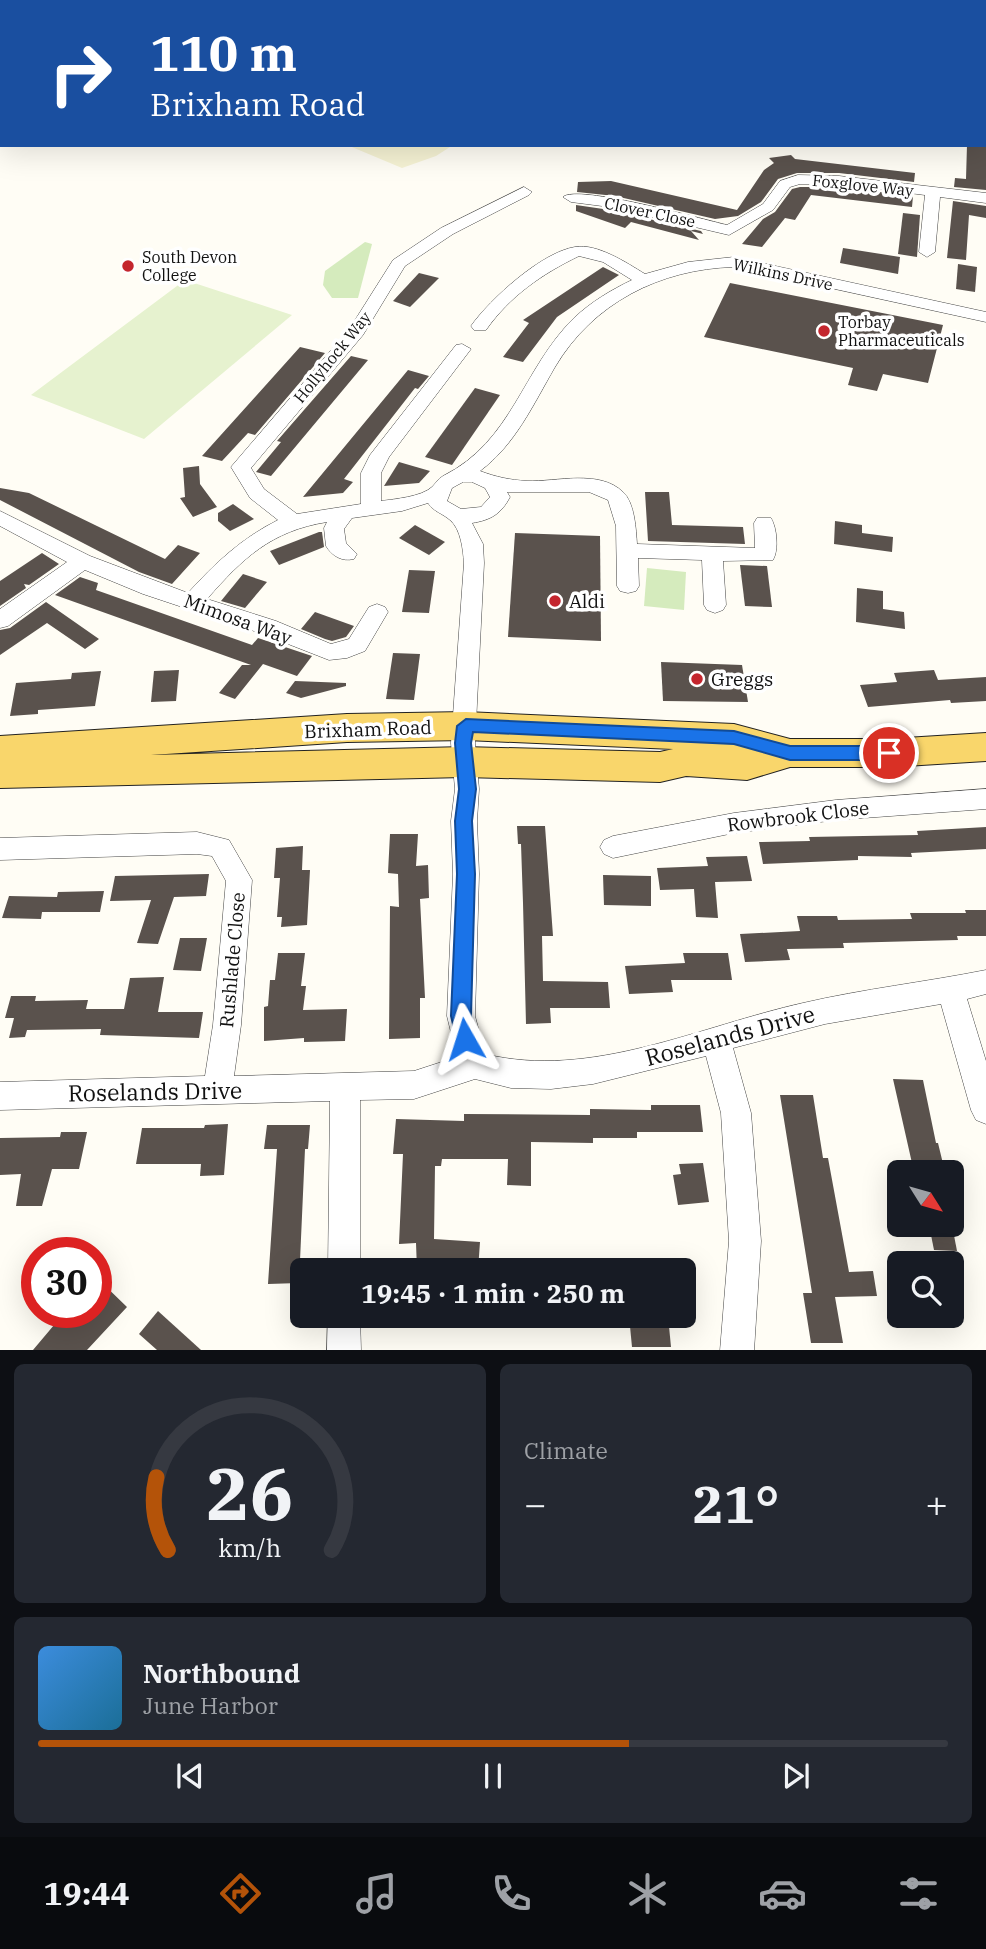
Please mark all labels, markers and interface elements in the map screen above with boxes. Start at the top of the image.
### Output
text: 110 m [150,21,297,84]
icon: right [35,28,126,119]
text: Brixham Road [150,83,365,125]
street label: Foxglove Way [811,170,915,200]
street label: Clover Close [603,193,697,231]
place label: South Devon College [142,247,237,285]
street label: Wilkins Drive [731,254,835,294]
marker: South Devon College [120,258,136,274]
street label: Hollyhock Way [289,307,375,407]
place label: Torbay Pharmaceuticals [838,312,965,350]
marker: Torbay Pharmaceuticals [816,323,832,339]
street label: Mimosa Way [181,588,296,650]
place label: Aldi [569,589,605,613]
marker: Aldi [547,593,563,609]
place label: Greggs [711,667,773,691]
marker: Greggs [689,671,705,687]
street label: Brixham Road [304,715,432,743]
pin [859,723,919,783]
icon: arrive [870,734,908,772]
street label: Rowbrook Close [726,795,870,837]
street label: Rushlade Close [214,891,250,1029]
street label: Roselands Drive [642,998,818,1072]
position arrow [428,1002,502,1076]
street label: Roselands Drive [68,1074,242,1108]
north arrow [887,1160,964,1237]
map controls [887,1160,964,1328]
speed limit sign: 30 [21,1237,112,1328]
button: search [887,1251,964,1328]
text: 19:45 · 1 min · 250 m [361,1276,625,1310]
text: Climate [524,1435,608,1465]
text: 26 [206,1445,294,1540]
text: 21° [693,1470,779,1537]
text: − [524,1479,547,1528]
text: + [925,1479,948,1528]
text: km/h [218,1530,282,1563]
text: Northbound [143,1656,300,1690]
text: June Harbor [143,1690,278,1720]
icon: previous [171,1757,209,1795]
icon: pause [474,1757,512,1795]
icon: next [777,1757,815,1795]
icon: directions [216,1869,265,1918]
icon: music [352,1869,401,1918]
icon: phone [487,1869,536,1918]
icon: climate [623,1869,672,1918]
icon: car [758,1869,807,1918]
icon: filters [894,1869,943,1918]
text: 19:44 [43,1872,130,1914]

